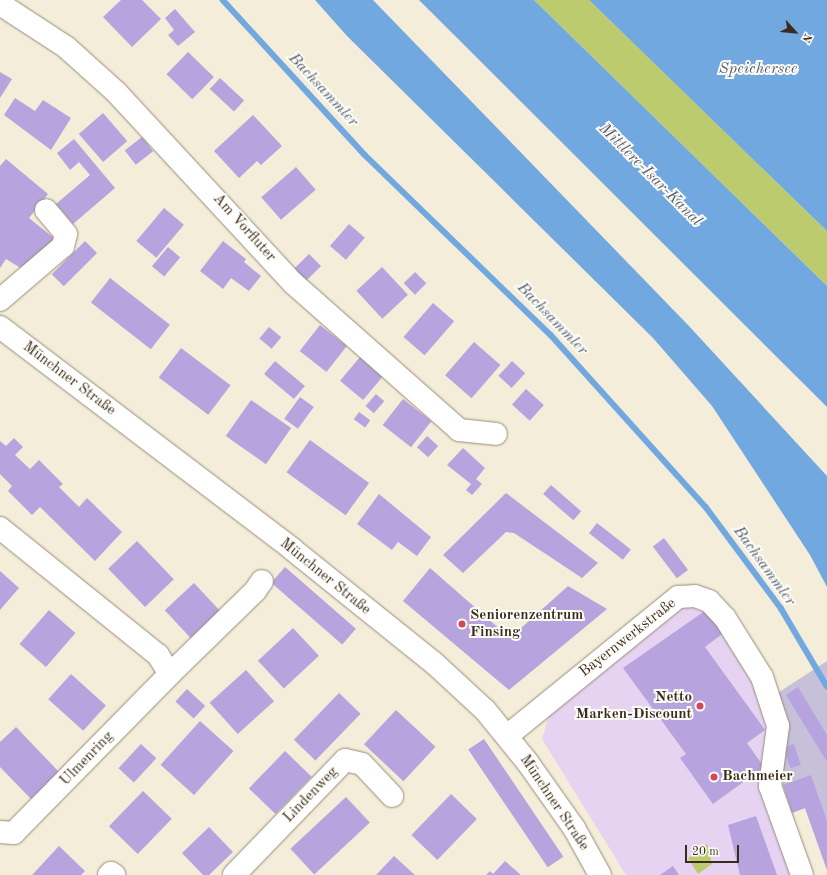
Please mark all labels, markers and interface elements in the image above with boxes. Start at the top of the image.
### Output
north arrow [775,12,815,52]
text: N [799,31,813,44]
water label: Bachsammler [284,49,362,131]
water label: Speichersee [719,59,797,79]
water label: Mittlere-Isar-Kanal [594,119,706,231]
street label: Am Vorfluter [209,190,279,266]
water label: Bachsammler [513,279,591,359]
street label: Münchner Straße [19,338,119,420]
water label: Bachsammler [729,522,799,610]
street label: Münchner Straße [276,535,374,619]
street label: Bayernwerkstraße [576,595,680,681]
place label: Seniorenzentrum Finsing [470,606,583,641]
marker: Seniorenzentrum Finsing [457,619,467,629]
place label: Netto Marken-Discount [576,688,692,723]
marker: Netto Marken-Discount [695,701,705,711]
street label: Ulmenring [57,728,117,790]
street label: Münchner Straße [515,752,593,854]
street label: Lindenweg [280,763,342,827]
place label: Bachmeier [722,768,793,786]
marker: Bachmeier [709,772,719,782]
scale bar [687,837,741,863]
text: 20 m [692,846,719,858]

